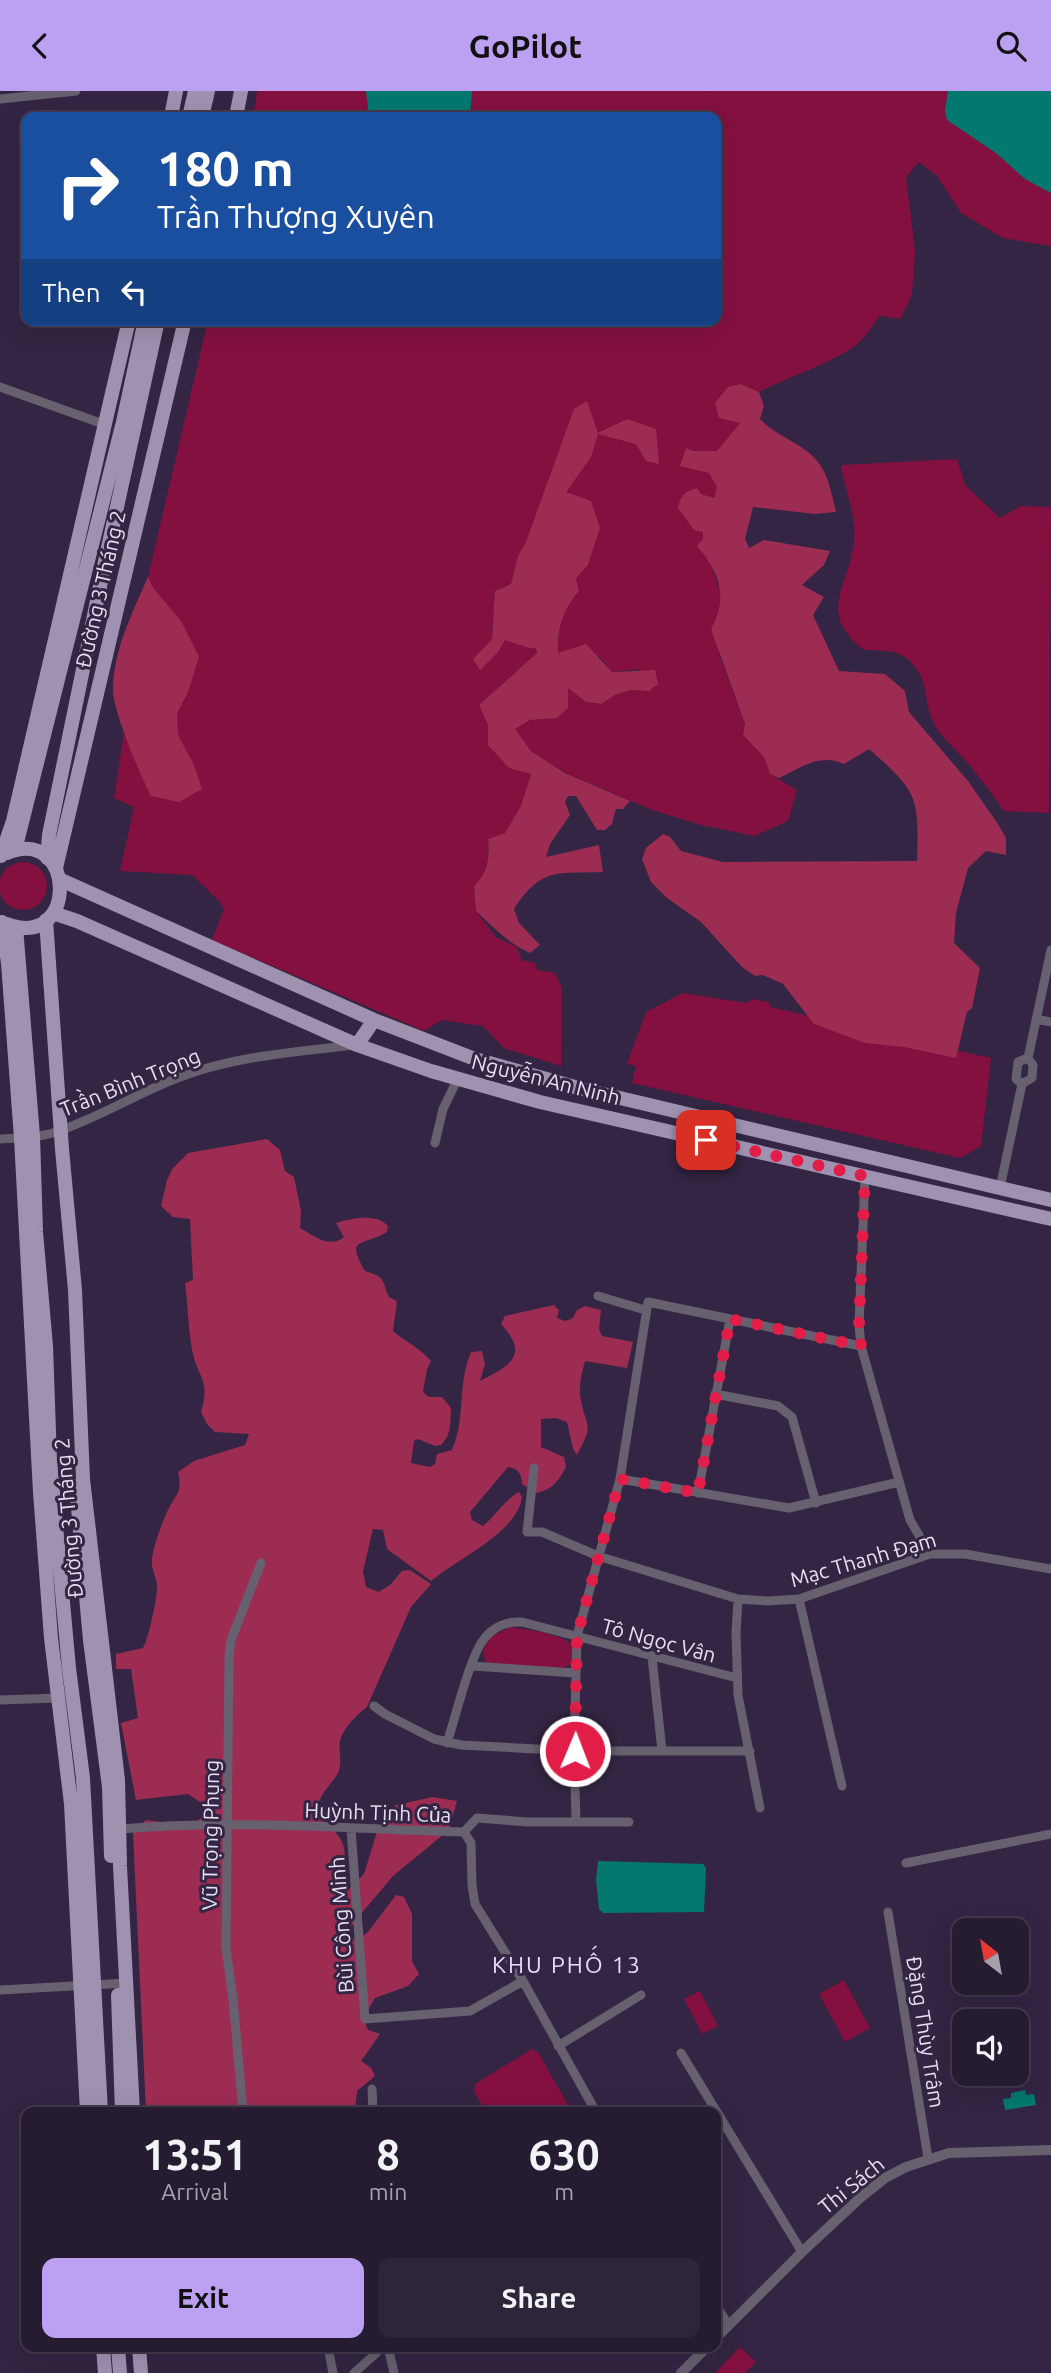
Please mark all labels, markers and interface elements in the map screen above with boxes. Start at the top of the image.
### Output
icon: back [21,27,59,65]
icon: search [992,27,1030,65]
text: GoPilot [469,28,582,64]
icon: right [42,140,133,231]
text: 180 m [157,140,294,195]
text: Trần Thượng Xuyên [157,198,435,234]
icon: left [115,273,153,311]
text: Then [42,278,101,307]
street label: Đường 3 Tháng 2 [70,508,130,670]
street label: Trần Bình Trọng [56,1041,204,1121]
street label: Nguyễn An Ninh [469,1048,623,1109]
pin [676,1110,736,1170]
icon: arrive [687,1121,725,1159]
street label: Đường 3 Tháng 2 [49,1437,87,1599]
street label: Mạc Thanh Đạm [787,1527,939,1591]
street label: Tô Ngọc Vân [599,1613,719,1667]
position arrow [538,1714,612,1788]
street label: Vũ Trọng Phụng [197,1760,223,1910]
street label: Huỳnh Tịnh Của [304,1797,452,1827]
street label: Bùi Công Minh [324,1856,358,1994]
north arrow [952,1918,1029,1995]
map controls [952,1918,1029,2086]
district label: KHU PHỐ 13 [492,1945,642,1977]
street label: Đặng Thùy Trâm [902,1954,950,2110]
button: sound [952,2009,1029,2086]
text: 13:51 [142,2131,247,2178]
text: 8 [376,2131,400,2178]
text: 630 [529,2131,600,2178]
street label: Thi Sách [813,2151,889,2219]
text: Arrival [161,2179,228,2204]
text: min [369,2179,407,2204]
text: m [554,2179,574,2204]
button: Exit [42,2258,364,2338]
button: Share [378,2258,700,2338]

